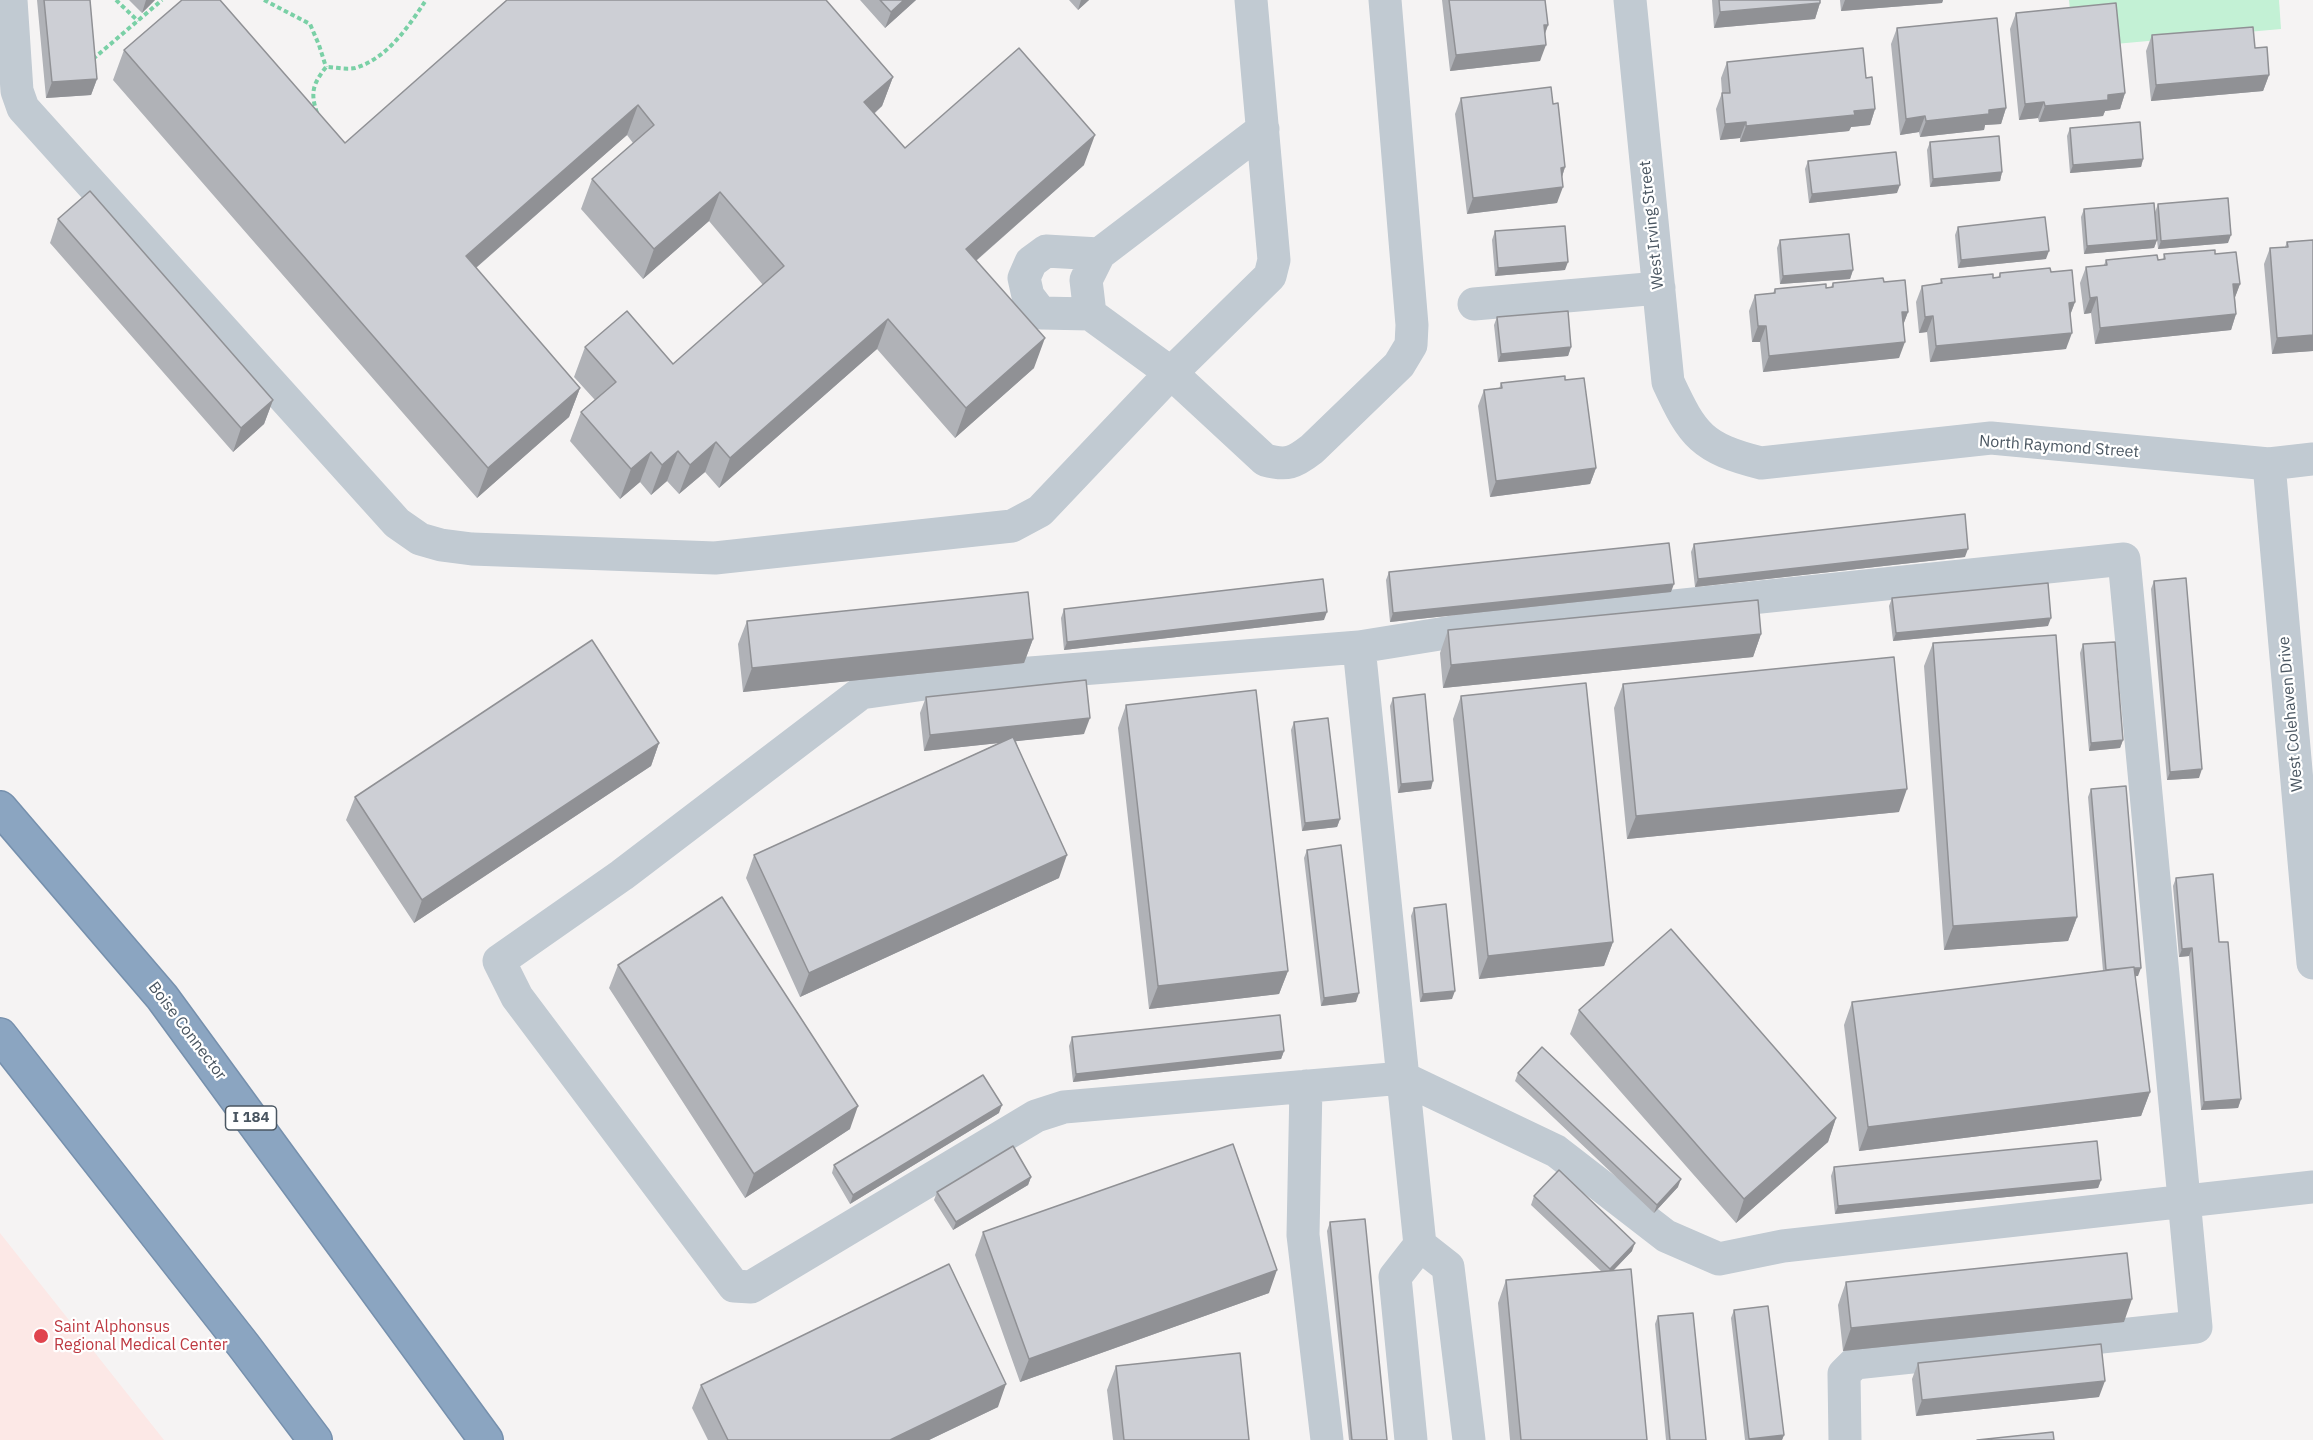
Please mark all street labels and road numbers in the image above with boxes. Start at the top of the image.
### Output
street label: West Irving Street [1636,160,1668,290]
street label: North Raymond Street [1978,432,2140,462]
street label: West Colehaven Drive [2275,635,2307,793]
street label: Boise Connector [144,978,230,1084]
road number: I 184 [226,1106,276,1130]

